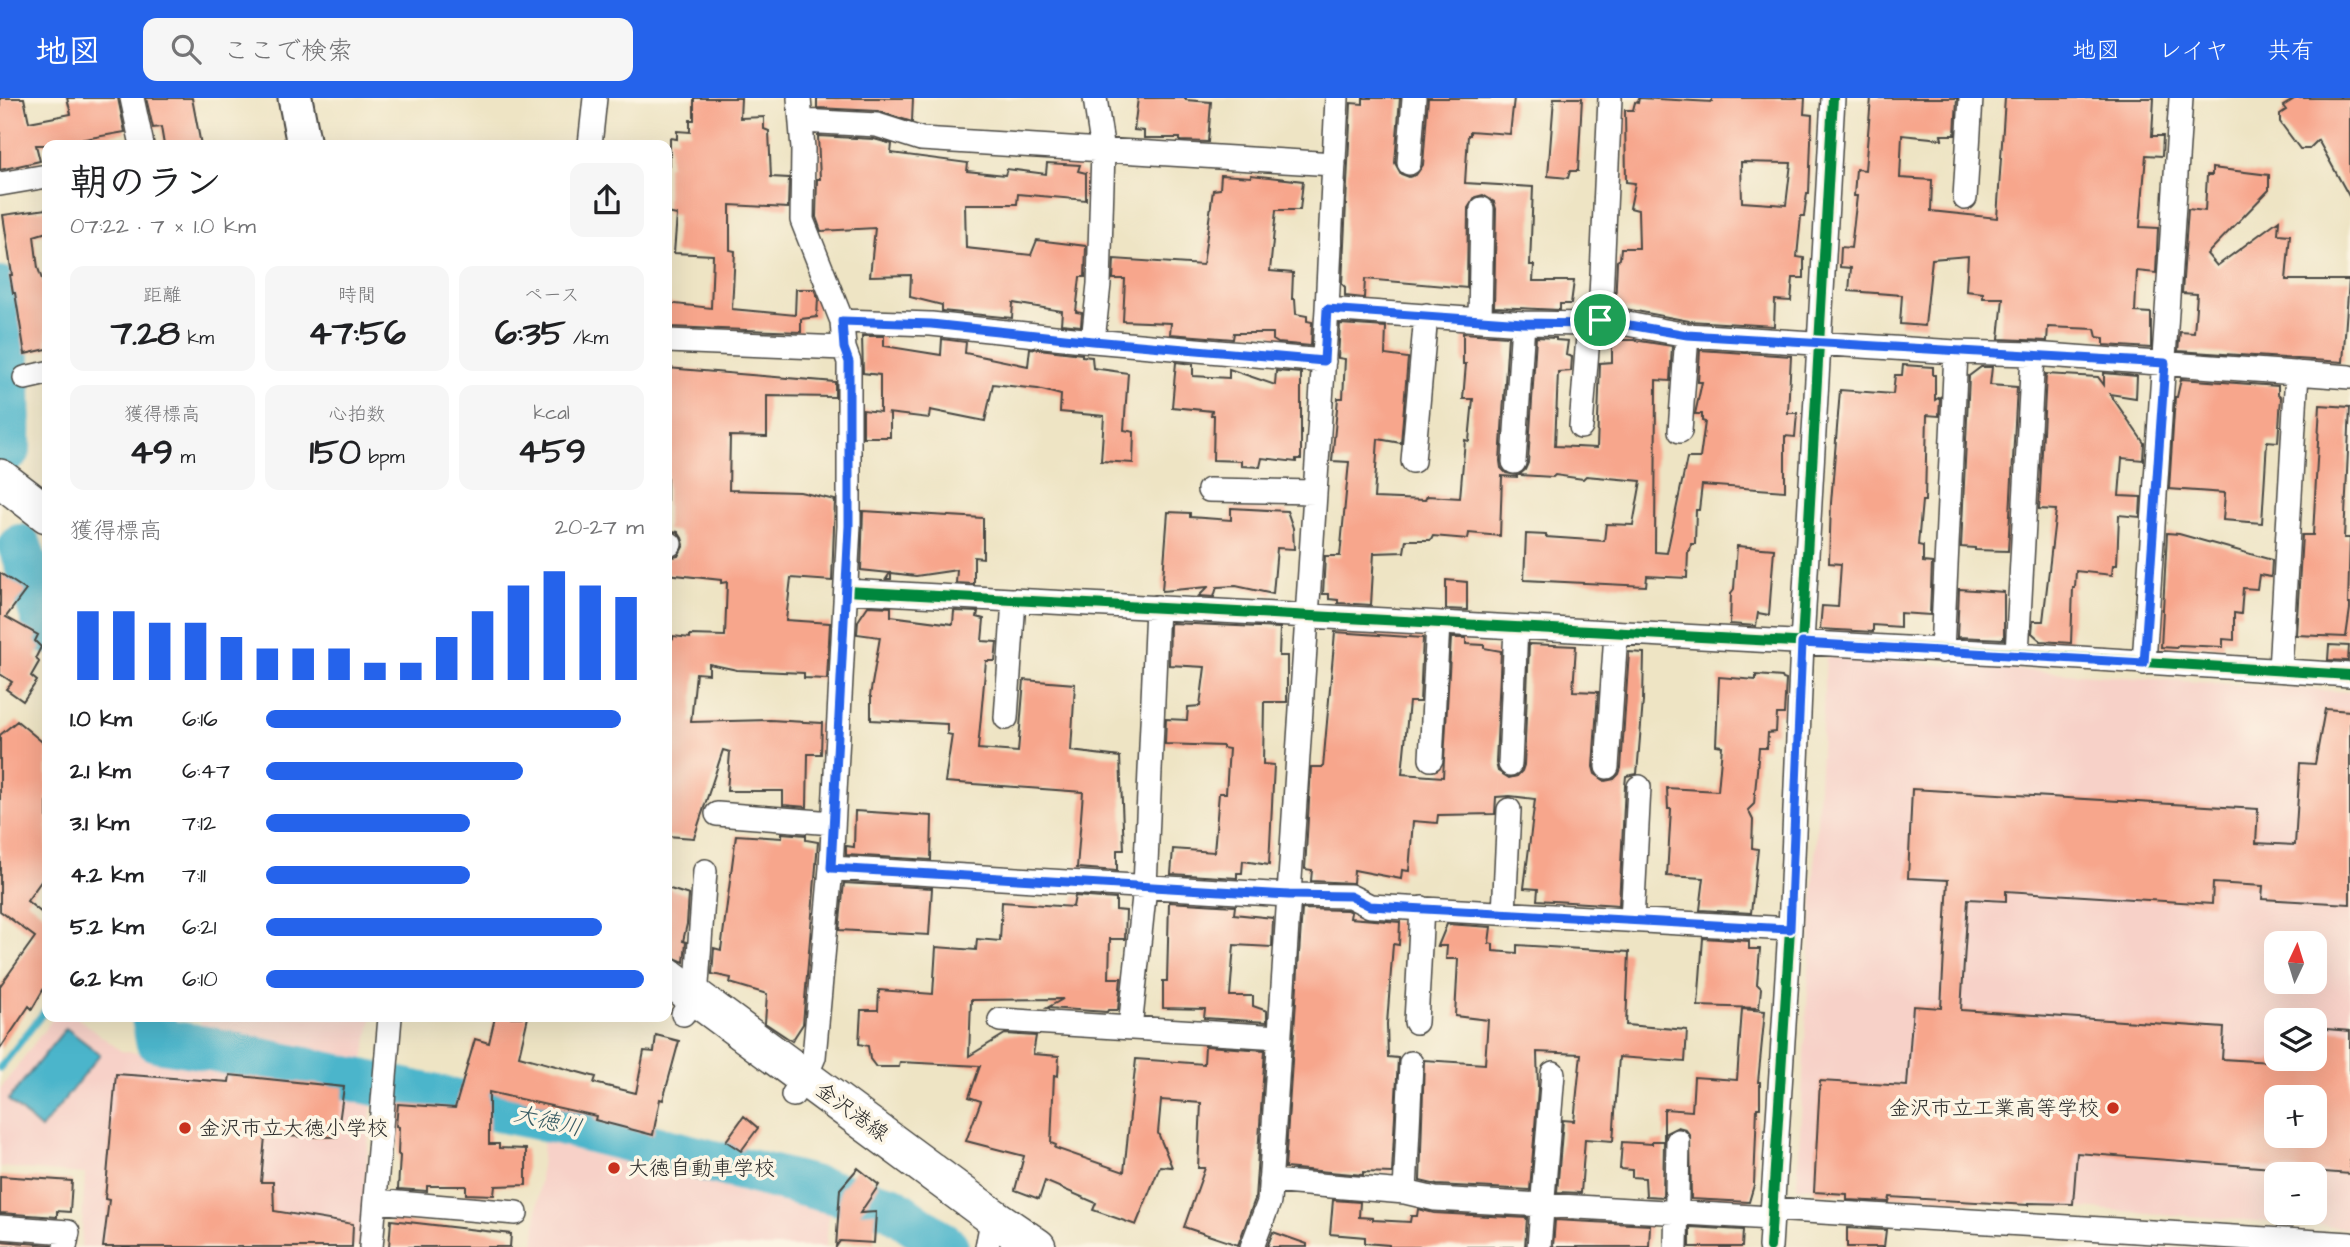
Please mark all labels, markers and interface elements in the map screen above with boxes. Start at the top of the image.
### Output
search box [143,18,633,81]
text: 地図 [35,29,101,75]
icon: search [167,30,205,68]
text: ここで検索 [223,33,353,69]
text: 地図 [2072,34,2120,68]
text: レイヤ [2158,34,2229,68]
text: 共有 [2267,34,2315,68]
text: 朝のラン [70,158,222,210]
button: share [570,163,644,237]
text: 07:22 · 7 × 1.0 km [70,210,256,242]
text: 距離 [143,282,181,309]
text: 時間 [338,282,376,309]
text: ペース [524,282,580,309]
pin [1570,290,1630,350]
icon: arrive [1581,301,1619,339]
text: 7.28 [111,309,180,358]
text: 47:56 [308,309,406,358]
text: 6:35 [495,309,566,358]
text: km [180,325,214,352]
text: /km [566,325,608,352]
text: kcal [533,400,570,427]
text: 獲得標高 [124,401,200,428]
text: 心拍数 [328,401,386,428]
text: 459 [517,427,586,476]
text: 49 [129,428,173,477]
text: 150 [310,428,361,477]
text: m [173,444,195,471]
text: bpm [361,444,404,471]
text: 20–27 m [555,511,644,543]
text: 獲得標高 [70,515,162,547]
text: 1.0 km [70,703,132,735]
text: 6:16 [182,703,218,735]
text: 2.1 km [70,755,131,787]
text: 6:47 [182,755,230,787]
text: 3.1 km [70,807,129,839]
text: 7:12 [182,807,216,839]
text: 4.2 km [70,859,143,891]
text: 7:11 [182,859,206,891]
text: 5.2 km [70,911,144,943]
text: 6:21 [182,911,216,943]
north arrow [2264,931,2328,994]
map controls [2264,931,2327,1225]
text: 6.2 km [70,963,142,995]
text: 6:10 [182,963,218,995]
button: layers [2264,1008,2327,1071]
street label: 金沢港線 [809,1076,895,1148]
button: + [2264,1085,2327,1148]
place label: 金沢市立工業高等学校 [1889,1094,2099,1123]
water label: 大徳川 [511,1098,585,1144]
marker: 金沢市立工業高等学校 [2105,1100,2121,1116]
place label: 金沢市立大徳小学校 [199,1114,388,1143]
marker: 金沢市立大徳小学校 [177,1120,193,1136]
place label: 大徳自動車学校 [628,1154,775,1183]
marker: 大徳自動車学校 [606,1160,622,1176]
button: − [2264,1162,2327,1225]

